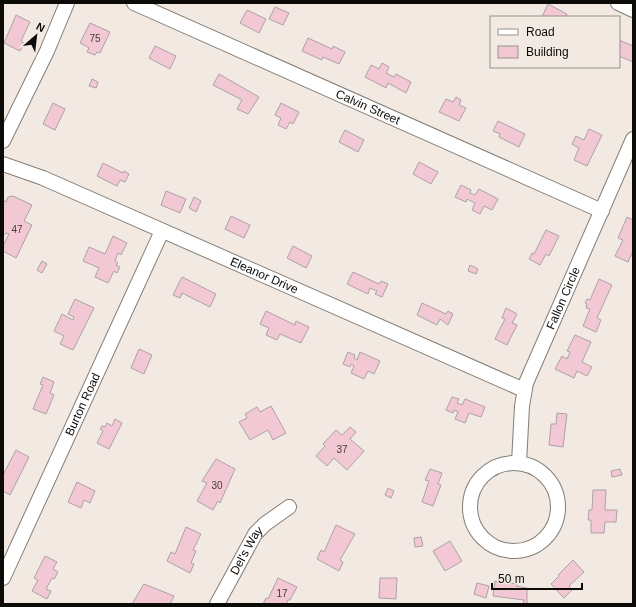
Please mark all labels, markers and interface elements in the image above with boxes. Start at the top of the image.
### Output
north arrow [16,16,56,56]
legend [490,16,620,68]
text: N [34,20,47,34]
text: Road [526,25,555,39]
house number: 75 [89,33,101,44]
text: Building [526,45,569,59]
street label: Calvin Street [334,87,403,128]
house number: 47 [11,224,23,235]
street label: Eleanor Drive [228,254,301,297]
street label: Fallon Circle [543,265,583,332]
street label: Burton Road [62,371,103,438]
house number: 37 [336,444,348,455]
house number: 30 [211,480,223,491]
street label: Del's Way [227,523,266,577]
scale bar [492,565,582,591]
text: 50 m [498,572,525,586]
house number: 17 [276,588,288,599]

